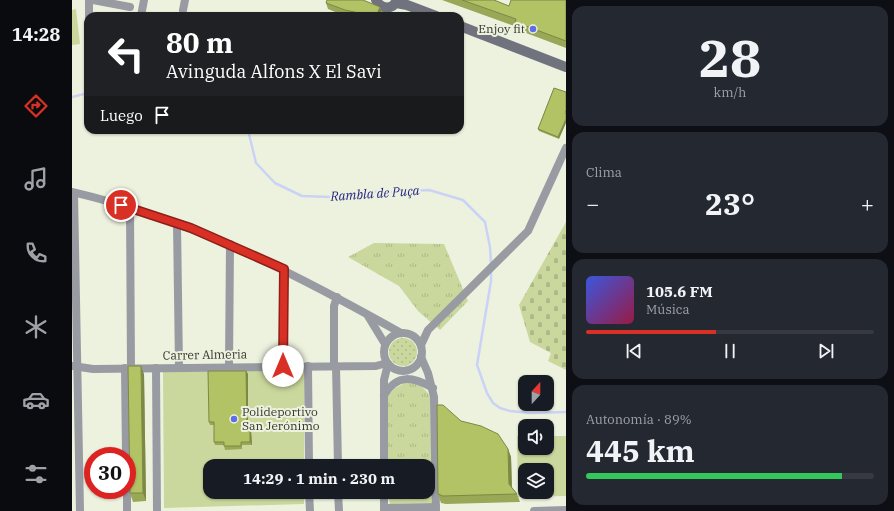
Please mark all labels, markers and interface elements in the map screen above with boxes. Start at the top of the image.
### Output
place label: Enjoy fit [478,21,525,36]
text: 14:28 [12,23,60,46]
text: 80 m [166,24,233,61]
marker: Enjoy fit [528,24,538,34]
text: 28 [699,24,761,91]
icon: left [100,28,152,80]
text: Avinguda Alfons X El Savi [166,60,382,83]
text: km/h [714,84,746,101]
icon: directions [22,92,50,120]
icon: arrive [151,104,173,126]
text: Luego [100,106,143,125]
text: Clima [586,164,622,181]
icon: music [22,165,50,193]
water label: Rambla de Puça [329,182,420,205]
text: 23° [705,184,755,223]
pin [104,188,138,222]
text: − [586,189,599,218]
text: + [861,189,874,218]
icon: arrive [110,194,132,216]
icon: phone [22,239,50,267]
text: 105.6 FM [646,282,713,301]
text: Música [646,301,690,318]
icon: climate [22,313,50,341]
icon: previous [623,340,645,362]
icon: pause [719,340,741,362]
icon: next [815,340,837,362]
position arrow [262,345,304,387]
street label: Carrer Almeria [163,346,248,363]
north arrow [518,375,554,411]
map controls [518,375,554,499]
icon: car [22,386,50,414]
place label: Polideportivo San Jerónimo [242,404,320,433]
text: Autonomía · 89% [586,411,692,428]
marker: Polideportivo San Jerónimo [229,414,239,424]
button: sound [518,419,554,455]
text: 445 km [586,431,695,470]
speed limit sign: 30 [84,447,136,499]
icon: filters [22,460,50,488]
button: layers [518,463,554,499]
text: 14:29 · 1 min · 230 m [243,469,395,488]

